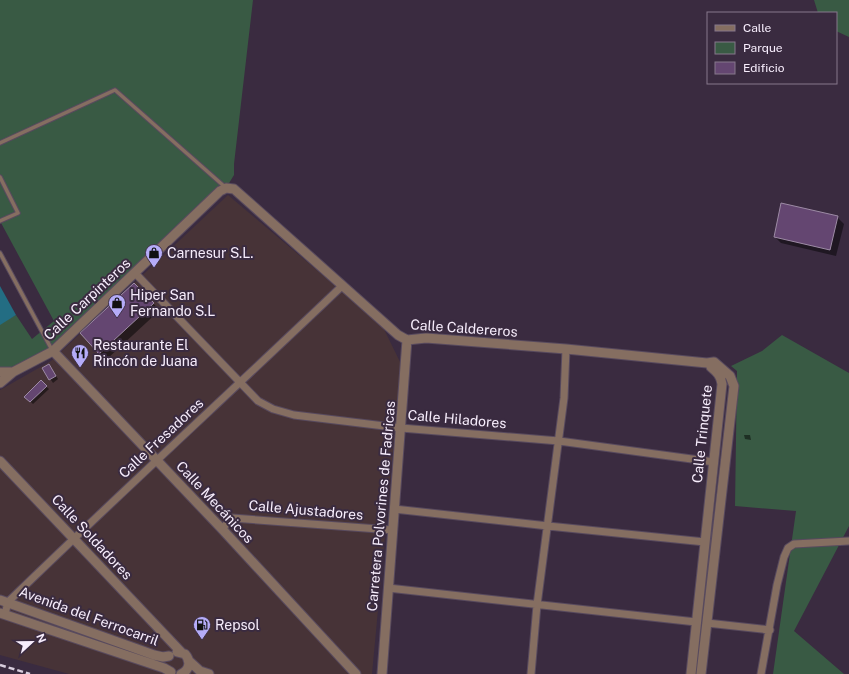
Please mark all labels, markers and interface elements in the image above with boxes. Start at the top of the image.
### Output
legend [707,12,837,84]
text: Calle [743,21,772,35]
text: Parque [743,41,783,55]
text: Edificio [743,61,785,75]
shop icon: Carnesur S.L. [144,243,164,268]
place label: Carnesur S.L. [167,245,254,261]
street label: Calle Carpinteros [40,255,134,343]
place label: Hiper San Fernando S.L [130,287,215,319]
shop icon: Hiper San Fernando S.L [107,293,127,318]
street label: Calle Caldereros [410,316,518,340]
place label: Restaurante El Rincón de Juana [93,337,198,369]
restaurant icon: Restaurante El Rincón de Juana [70,343,90,368]
street label: Calle Trinquete [689,384,715,484]
street label: Calle Fresadores [116,395,206,481]
street label: Carretera Polvorines de Fadricas [364,400,398,612]
street label: Calle Hiladores [407,407,507,431]
street label: Calle Mecánicos [173,458,257,546]
street label: Calle Soldadores [49,491,135,583]
street label: Calle Ajustadores [248,497,364,523]
street label: Avenida del Ferrocarril [17,583,161,649]
fuel station icon: Repsol [192,615,212,640]
place label: Repsol [215,617,260,633]
north arrow [12,622,52,662]
text: N [34,632,48,644]

